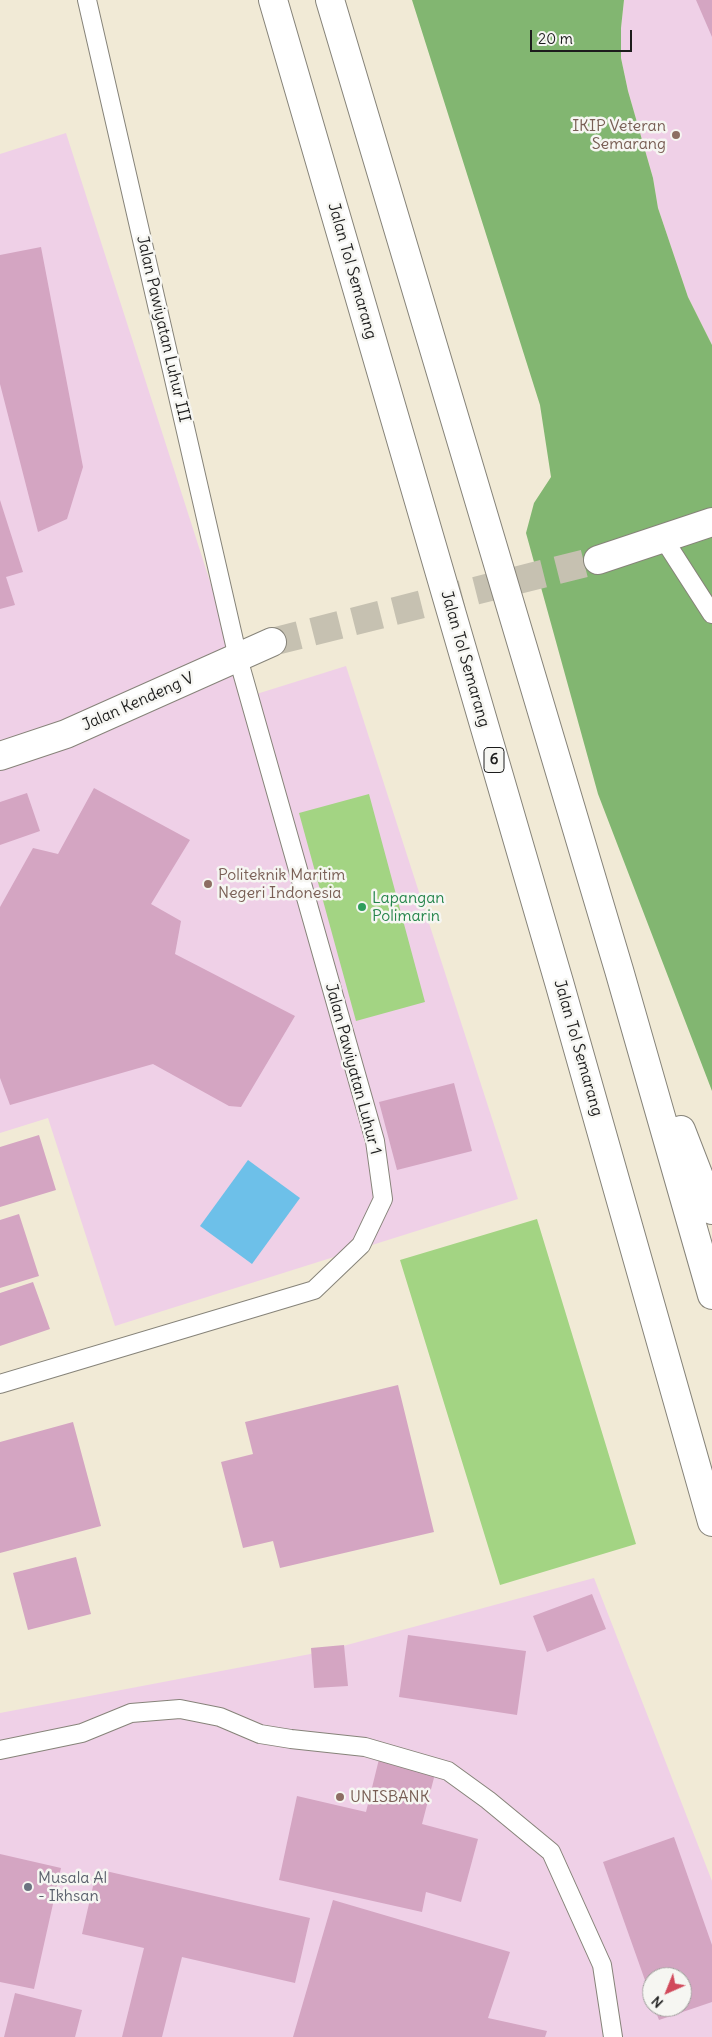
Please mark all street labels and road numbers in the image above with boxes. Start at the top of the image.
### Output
street label: Jalan Tol Semarang [323,201,381,341]
street label: Jalan Pawiyatan Luhur III [132,234,194,424]
street label: Jalan Tol Semarang [436,589,494,729]
street label: Jalan Kendeng V [79,669,197,735]
road number: 6 [484,748,504,772]
street label: Jalan Tol Semarang [549,978,607,1118]
street label: Jalan Pawiyatan Luhur 1 [321,981,385,1157]

